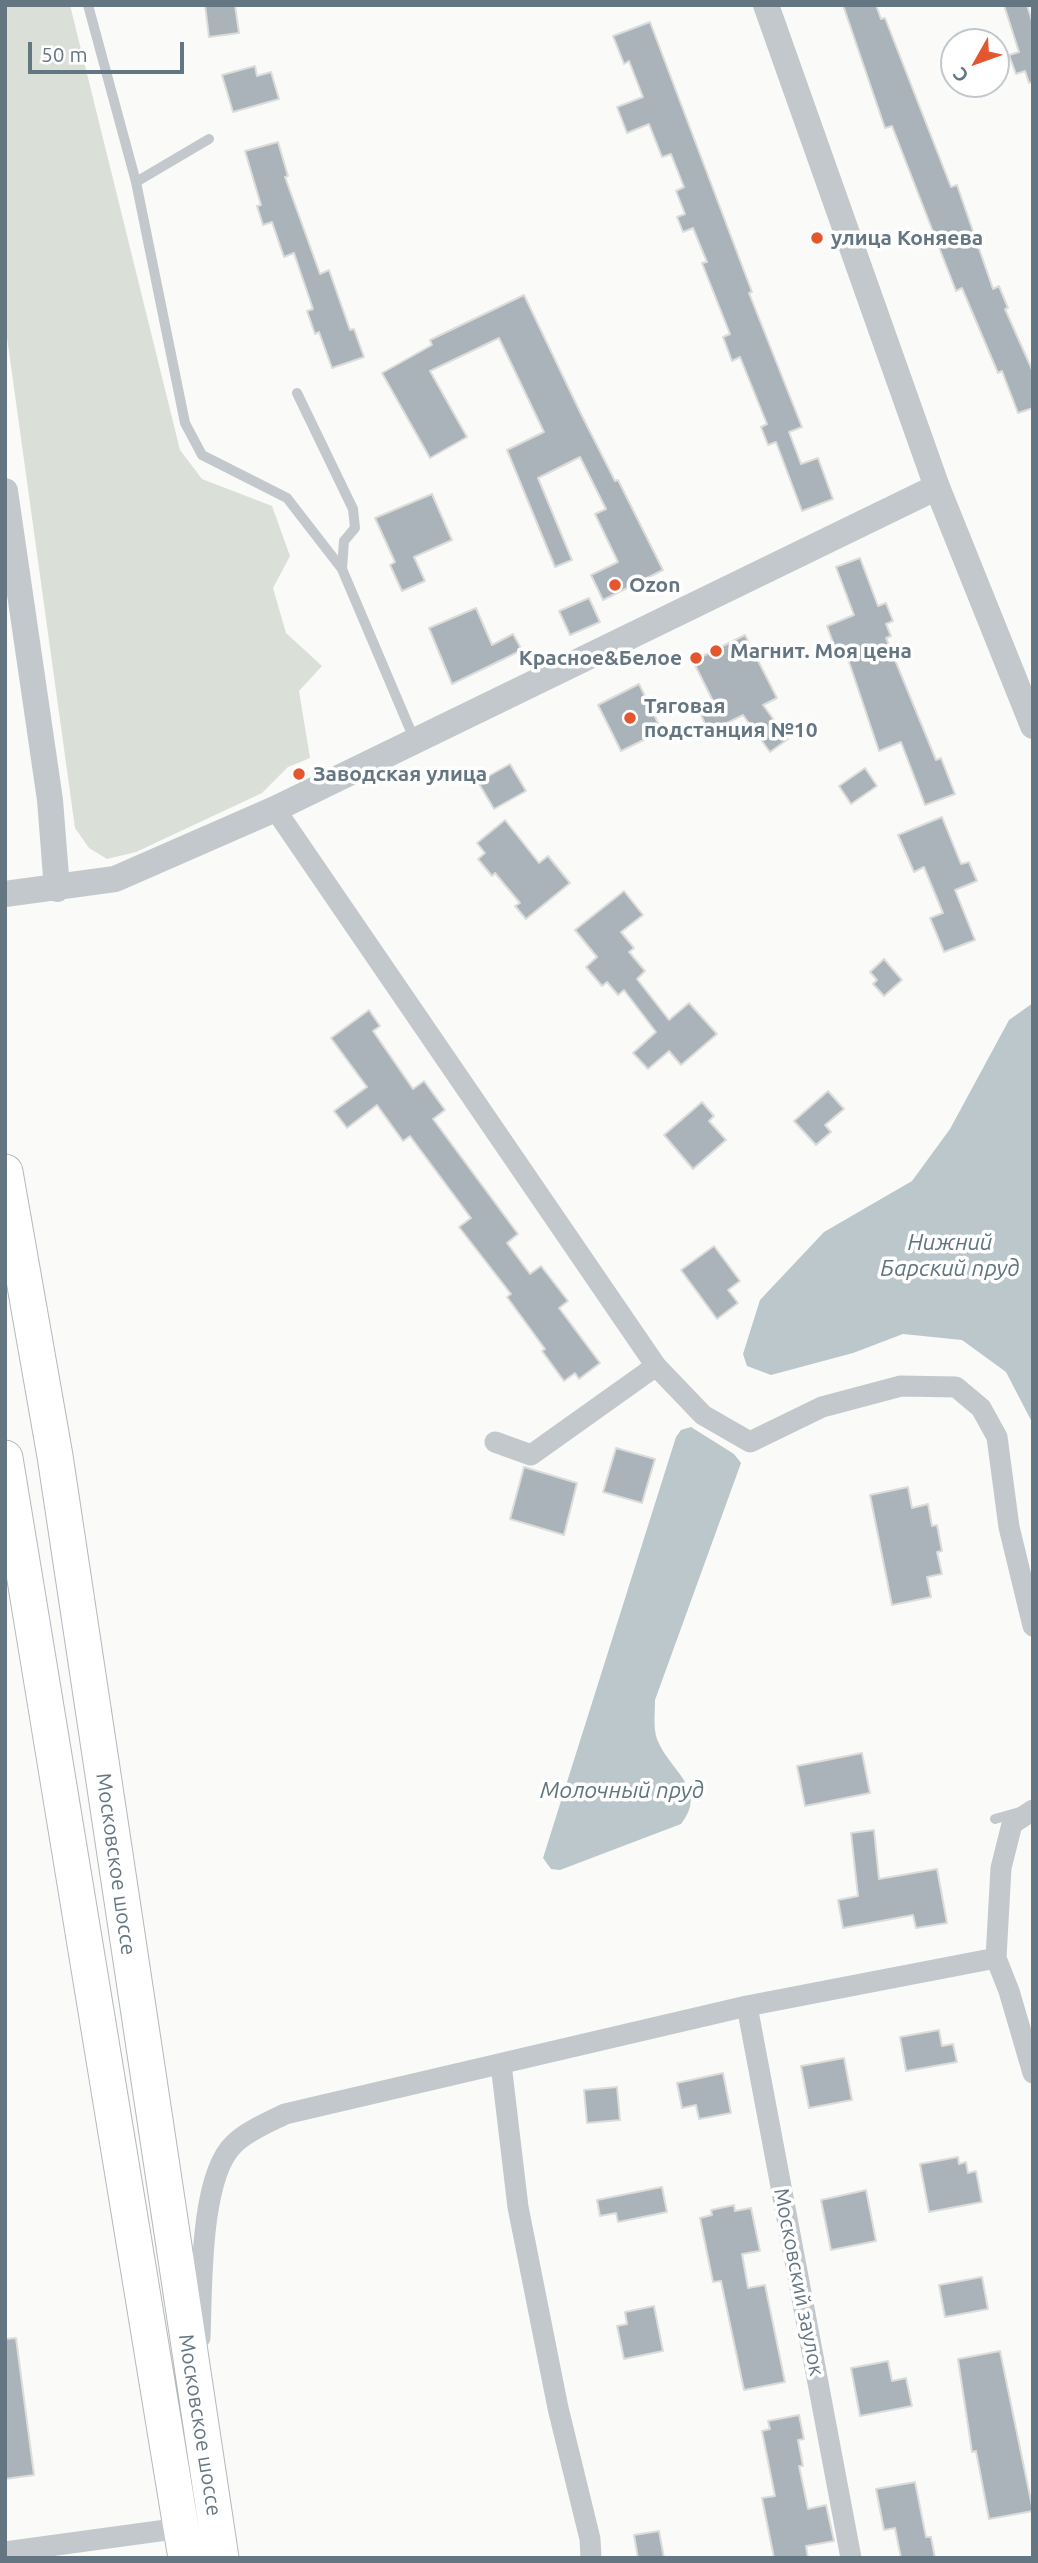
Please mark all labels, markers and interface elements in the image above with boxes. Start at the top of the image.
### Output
scale bar [32,28,187,72]
north arrow [940,28,1010,98]
text: 50 m [41,42,88,66]
text: С [948,63,973,87]
place label: улица Коняева [831,225,983,251]
marker: улица Коняева [809,230,825,246]
place label: Ozon [629,572,680,598]
marker: Ozon [607,577,623,593]
place label: Магнит. Моя цена [730,638,912,664]
marker: Магнит. Моя цена [708,643,724,659]
place label: Красное&Белое [519,645,682,671]
marker: Красное&Белое [688,650,704,666]
place label: Тяговая подстанция №10 [644,693,818,743]
marker: Тяговая подстанция №10 [622,710,638,726]
place label: Заводская улица [313,761,487,787]
marker: Заводская улица [291,766,307,782]
water label: Нижний Барский пруд [880,1228,1020,1282]
street label: Московское шоссе [91,1771,141,1957]
water label: Молочный пруд [540,1776,704,1804]
street label: Московский заулок [768,2186,830,2378]
street label: Московское шоссе [173,2332,227,2518]

